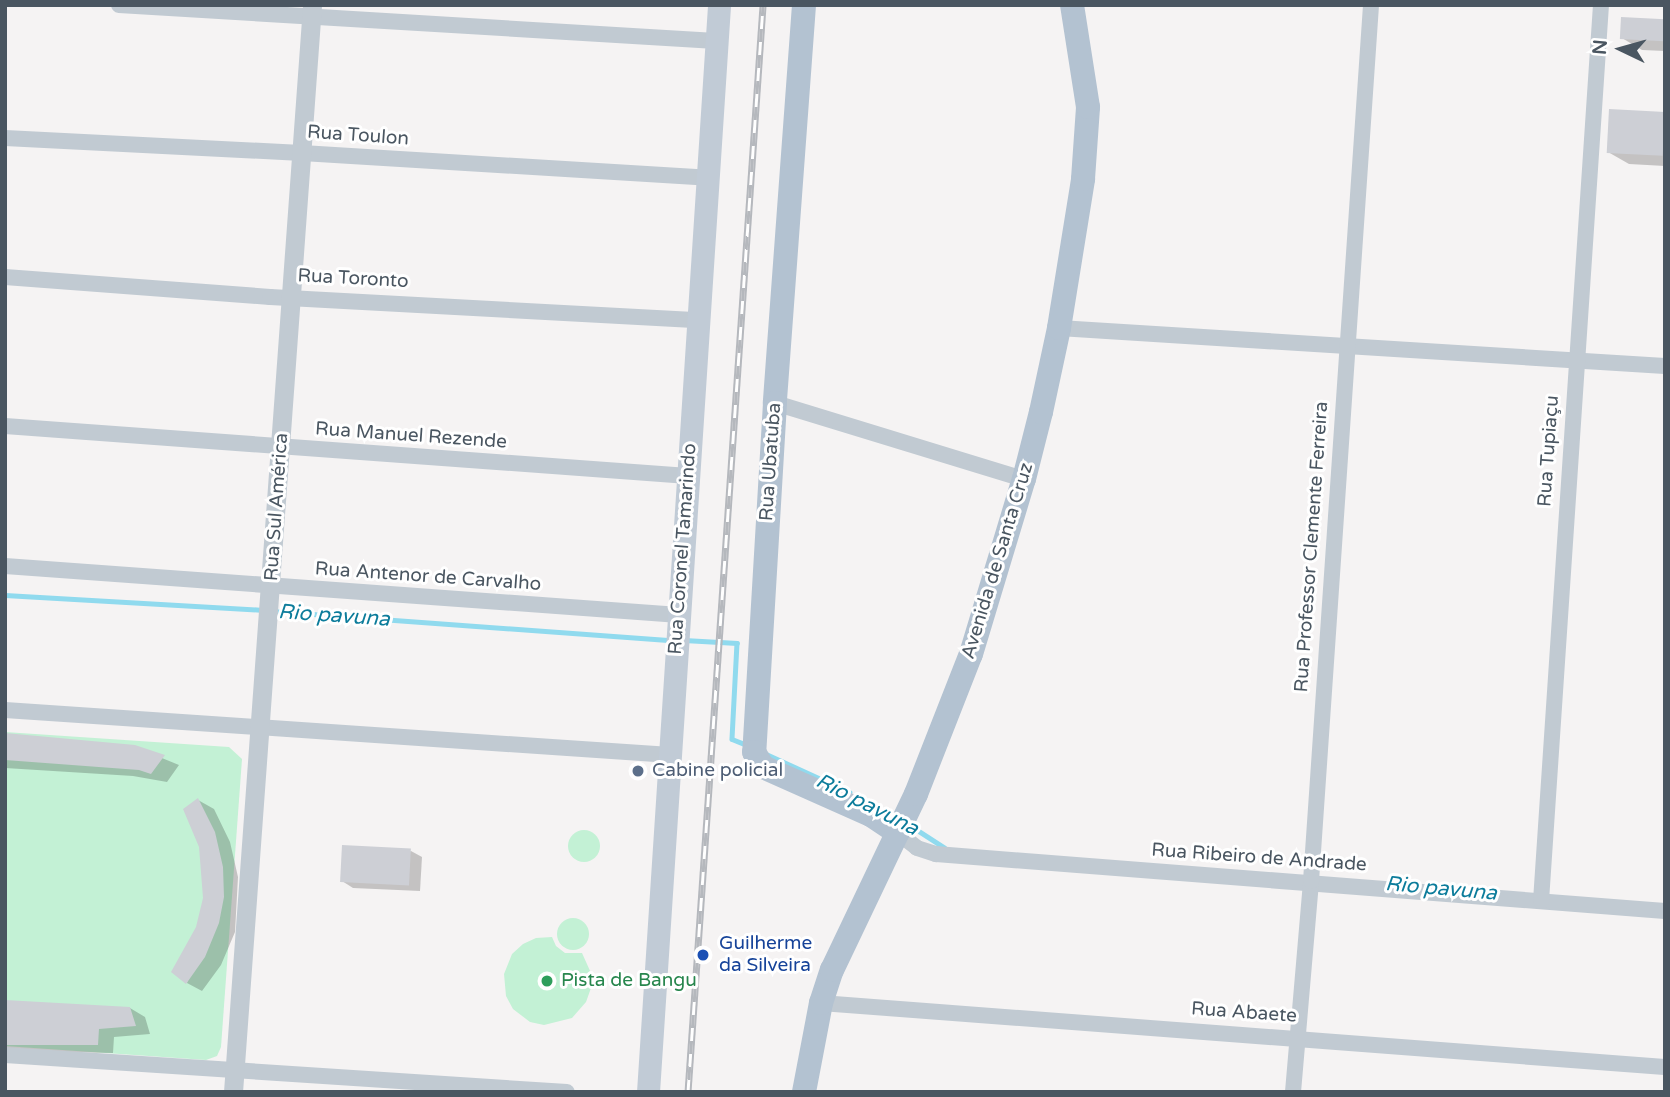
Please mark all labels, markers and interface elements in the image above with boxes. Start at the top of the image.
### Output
north arrow [1586,14,1656,84]
text: N [1588,39,1612,56]
street label: Rua Toulon [306,121,410,151]
street label: Rua Toronto [297,265,409,293]
street label: Rua Tupiaçu [1534,394,1564,508]
street label: Rua Professor Clemente Ferreira [1290,401,1334,693]
street label: Rua Ubatuba [755,402,787,522]
street label: Rua Manuel Rezende [314,418,508,454]
street label: Rua Sul América [260,432,294,582]
street label: Rua Coronel Tamarindo [664,443,702,655]
street label: Avenida de Santa Cruz [957,460,1039,662]
street label: Rua Antenor de Carvalho [314,558,542,596]
water label: Rio pavuna [277,600,391,632]
place label: Cabine policial [652,760,783,782]
marker: Cabine policial [630,763,646,779]
water label: Rio pavuna [811,768,923,842]
street label: Rua Ribeiro de Andrade [1151,839,1367,877]
water label: Rio pavuna [1384,872,1498,906]
place label: Guilherme da Silveira [719,933,812,977]
marker: Guilherme da Silveira [693,945,713,965]
place label: Pista de Bangu [561,970,697,992]
marker: Pista de Bangu [539,973,555,989]
street label: Rua Abaete [1190,998,1298,1028]

